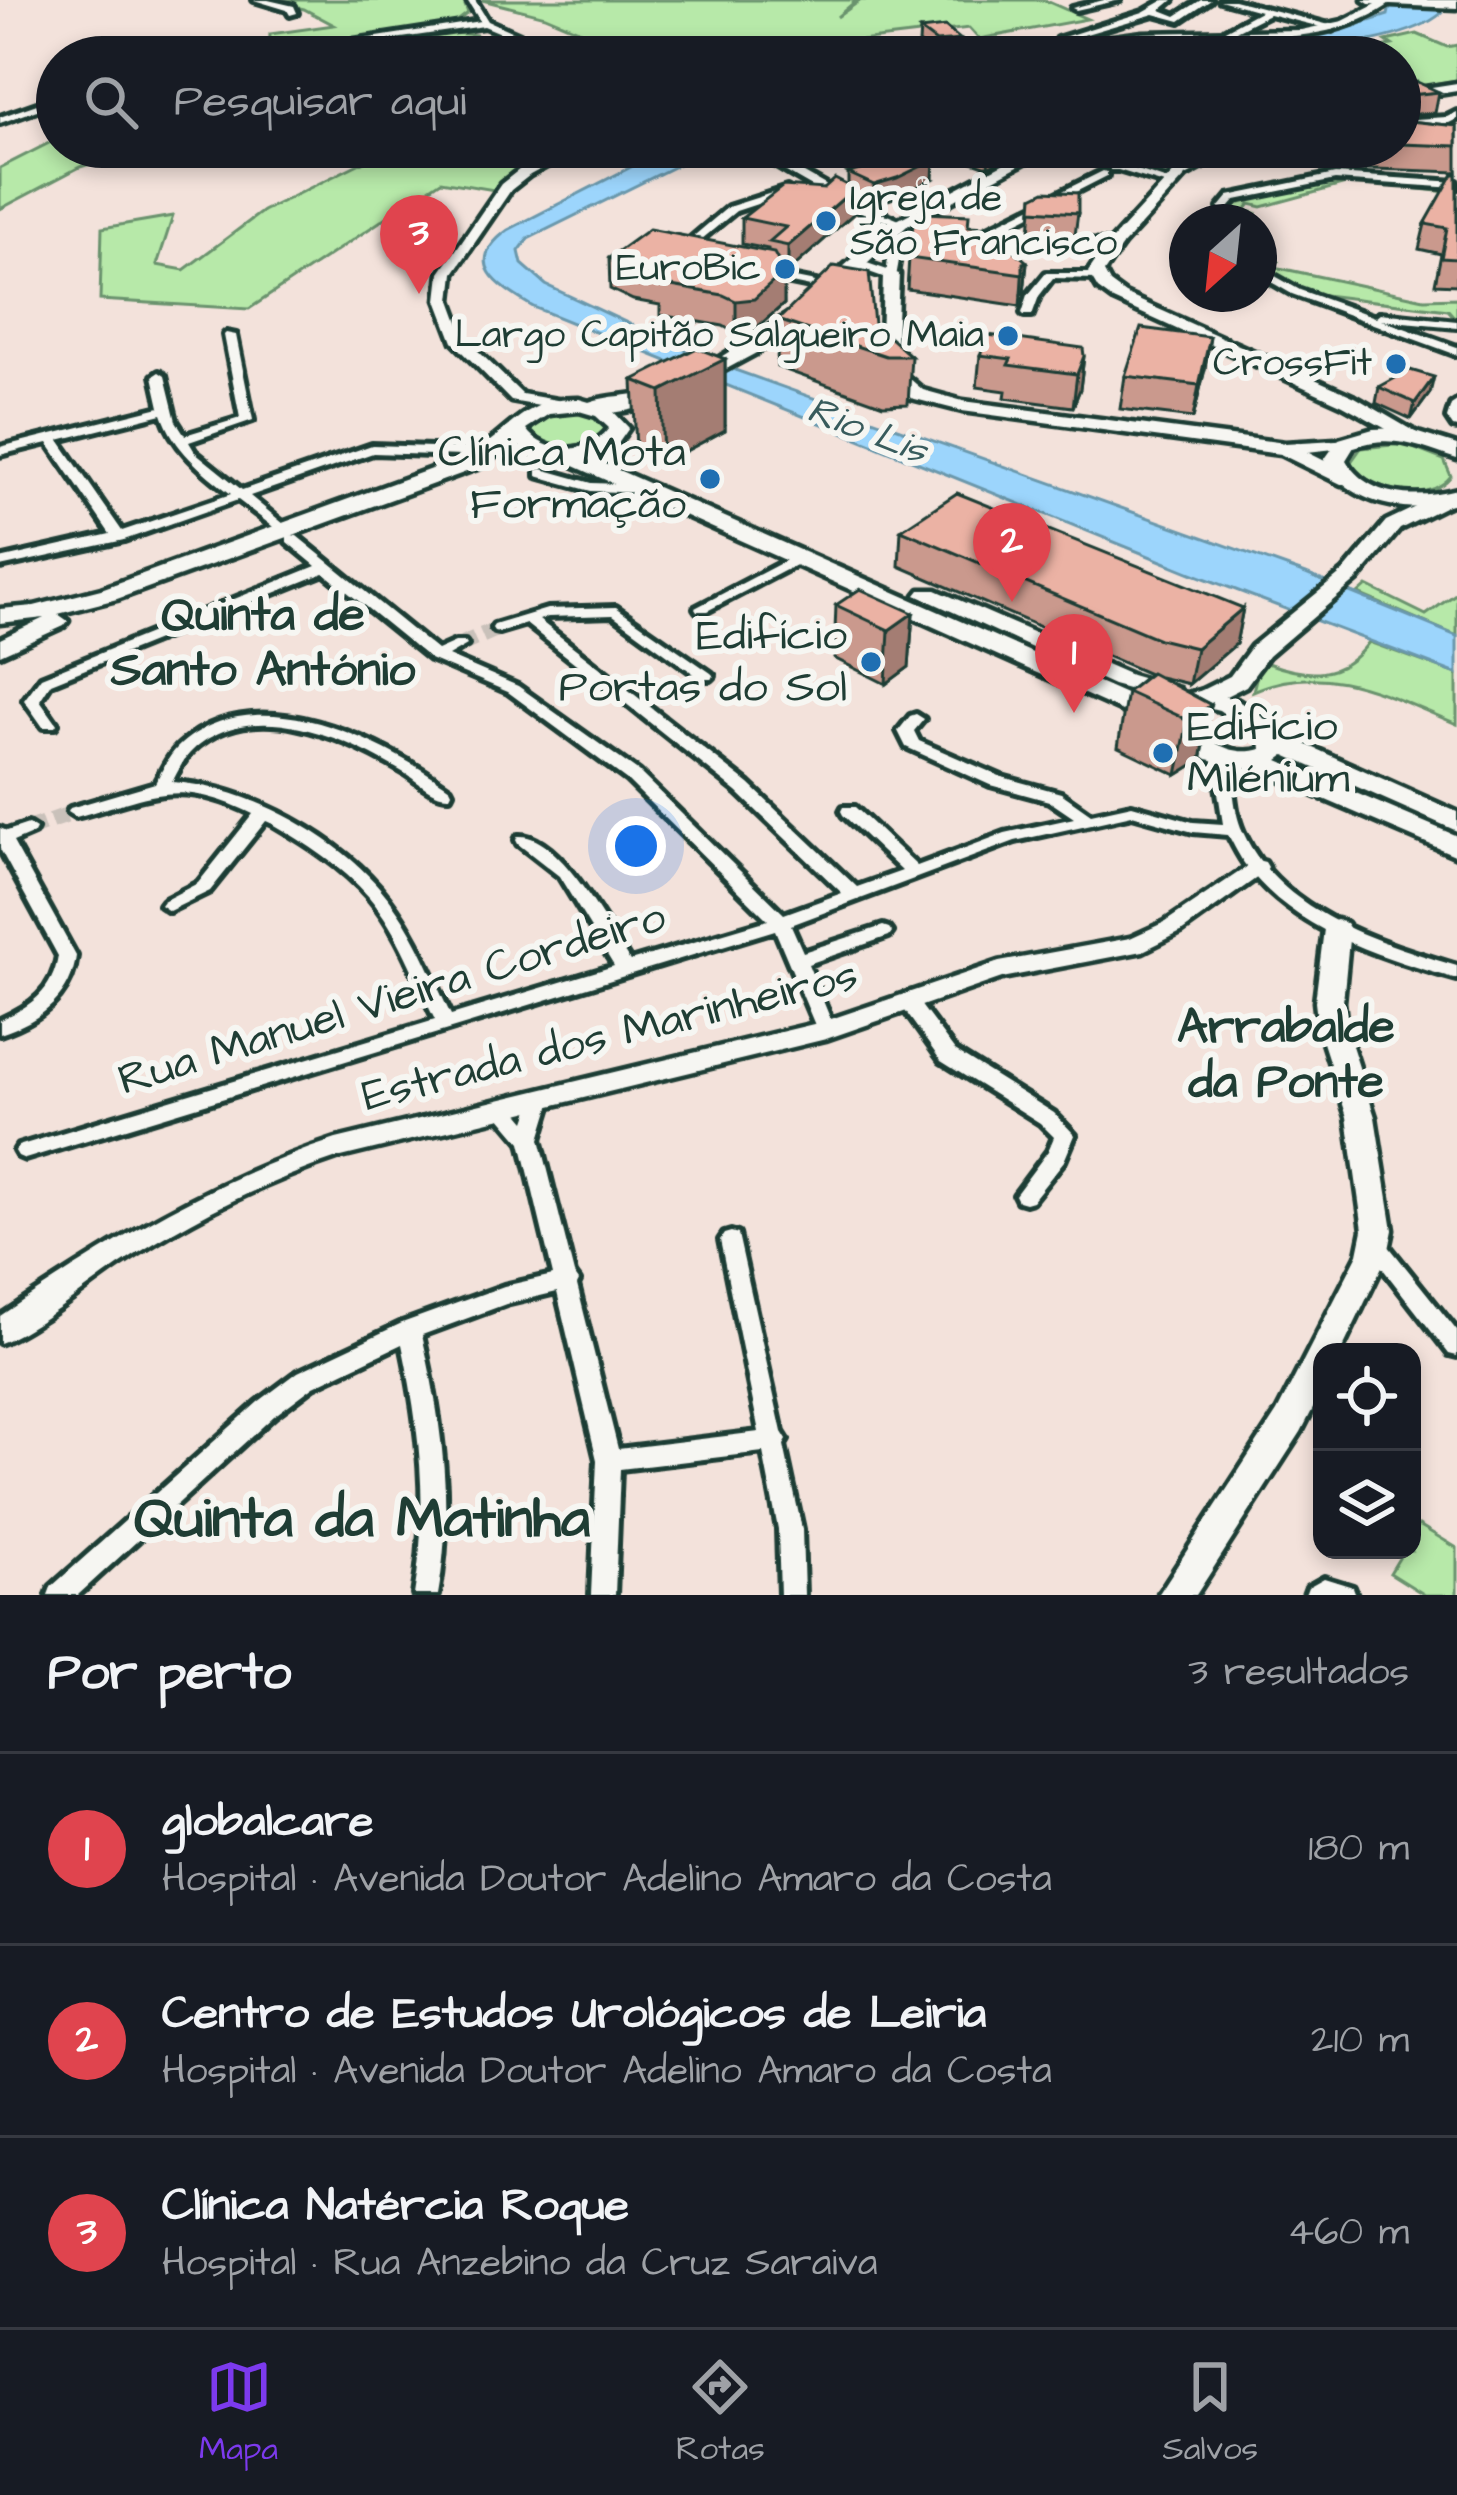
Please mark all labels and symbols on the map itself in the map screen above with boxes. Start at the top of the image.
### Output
place label: Igreja de São Francisco [850,172,1117,271]
pin: 3 [380,195,458,294]
north arrow [1169,204,1277,312]
marker: Igreja de São Francisco [813,208,839,234]
place label: EuroBic [616,242,761,296]
marker: EuroBic [772,256,798,282]
place label: Largo Capitão Salgueiro Maia [455,309,984,363]
marker: Largo Capitão Salgueiro Maia [995,323,1021,349]
place label: CrossFit [1213,337,1372,391]
marker: CrossFit [1383,351,1409,377]
water label: Rio Lis [800,384,937,479]
place label: Clínica Mota Formação [438,422,686,536]
marker: Clínica Mota Formação [697,466,723,492]
pin: 2 [973,503,1051,602]
district label: Quinta de Santo António [110,583,415,704]
place label: Edifício Portas do Sol [559,605,847,719]
pin: 1 [1035,614,1113,713]
marker: Edifício Portas do Sol [858,649,884,675]
place label: Edifício Milénium [1187,696,1350,810]
marker: Edifício Milénium [1150,740,1176,766]
your location [606,816,666,876]
street label: Rua Manuel Vieira Cordeiro [111,886,673,1112]
street label: Estrada dos Marinheiros [356,944,864,1128]
district label: Arrabalde da Ponte [1177,995,1395,1116]
district label: Quinta da Matinha [134,1480,591,1559]

